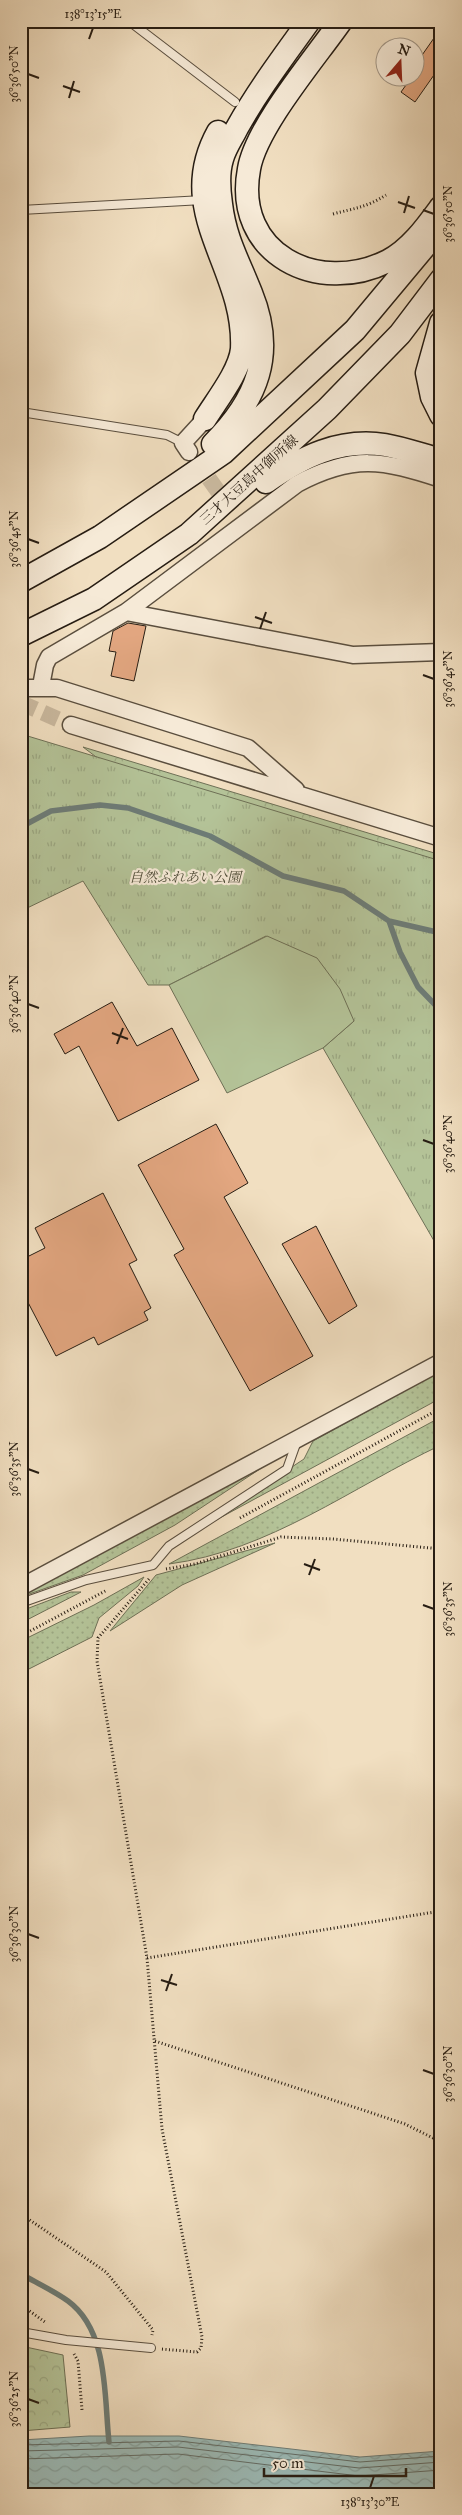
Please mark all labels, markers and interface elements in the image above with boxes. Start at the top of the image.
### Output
text: 138°13'15"E [64,7,122,21]
north arrow [374,38,424,88]
text: N [396,40,413,60]
text: 36°36'50"N [7,45,21,103]
text: 36°36'50"N [441,185,455,243]
street label: 三才大豆島中御所線 [196,432,302,528]
text: 36°36'45"N [7,510,21,568]
text: 36°36'45"N [441,650,455,708]
park label: 自然ふれあい公園 [129,869,243,886]
text: 36°36'40"N [7,975,21,1033]
text: 36°36'40"N [441,1115,455,1173]
text: 36°36'35"N [7,1441,21,1497]
text: 36°36'35"N [441,1581,455,1637]
text: 36°36'30"N [7,1906,21,1962]
text: 36°36'30"N [441,2046,455,2102]
text: 36°36'25"N [7,2371,21,2427]
scale bar [264,2445,407,2477]
text: 50 m [272,2454,304,2472]
text: 138°13'30"E [341,2495,400,2509]

